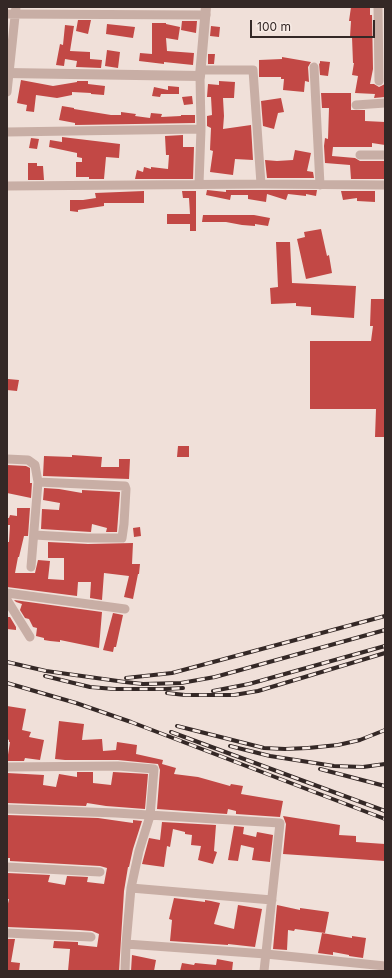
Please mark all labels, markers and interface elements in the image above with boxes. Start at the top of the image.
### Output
scale bar [252,12,377,38]
text: 100 m [257,19,291,34]

